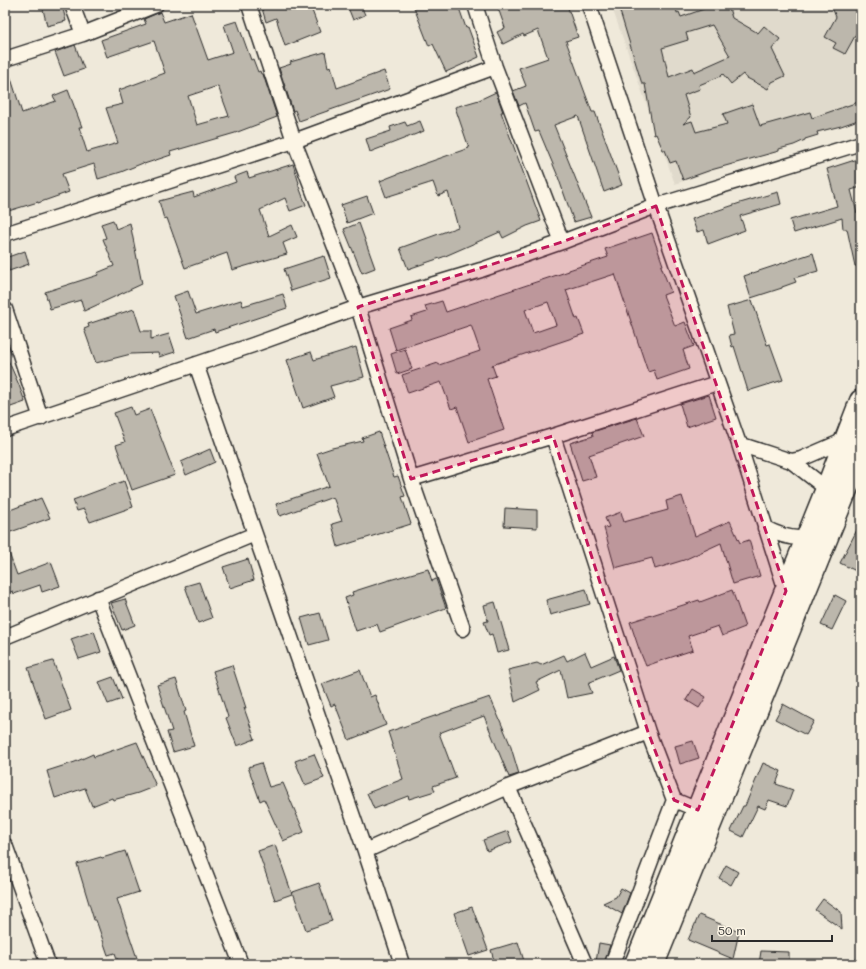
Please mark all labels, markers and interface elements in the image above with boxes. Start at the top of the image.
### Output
scale bar [712,917,832,943]
text: 50 m [718,922,746,938]

